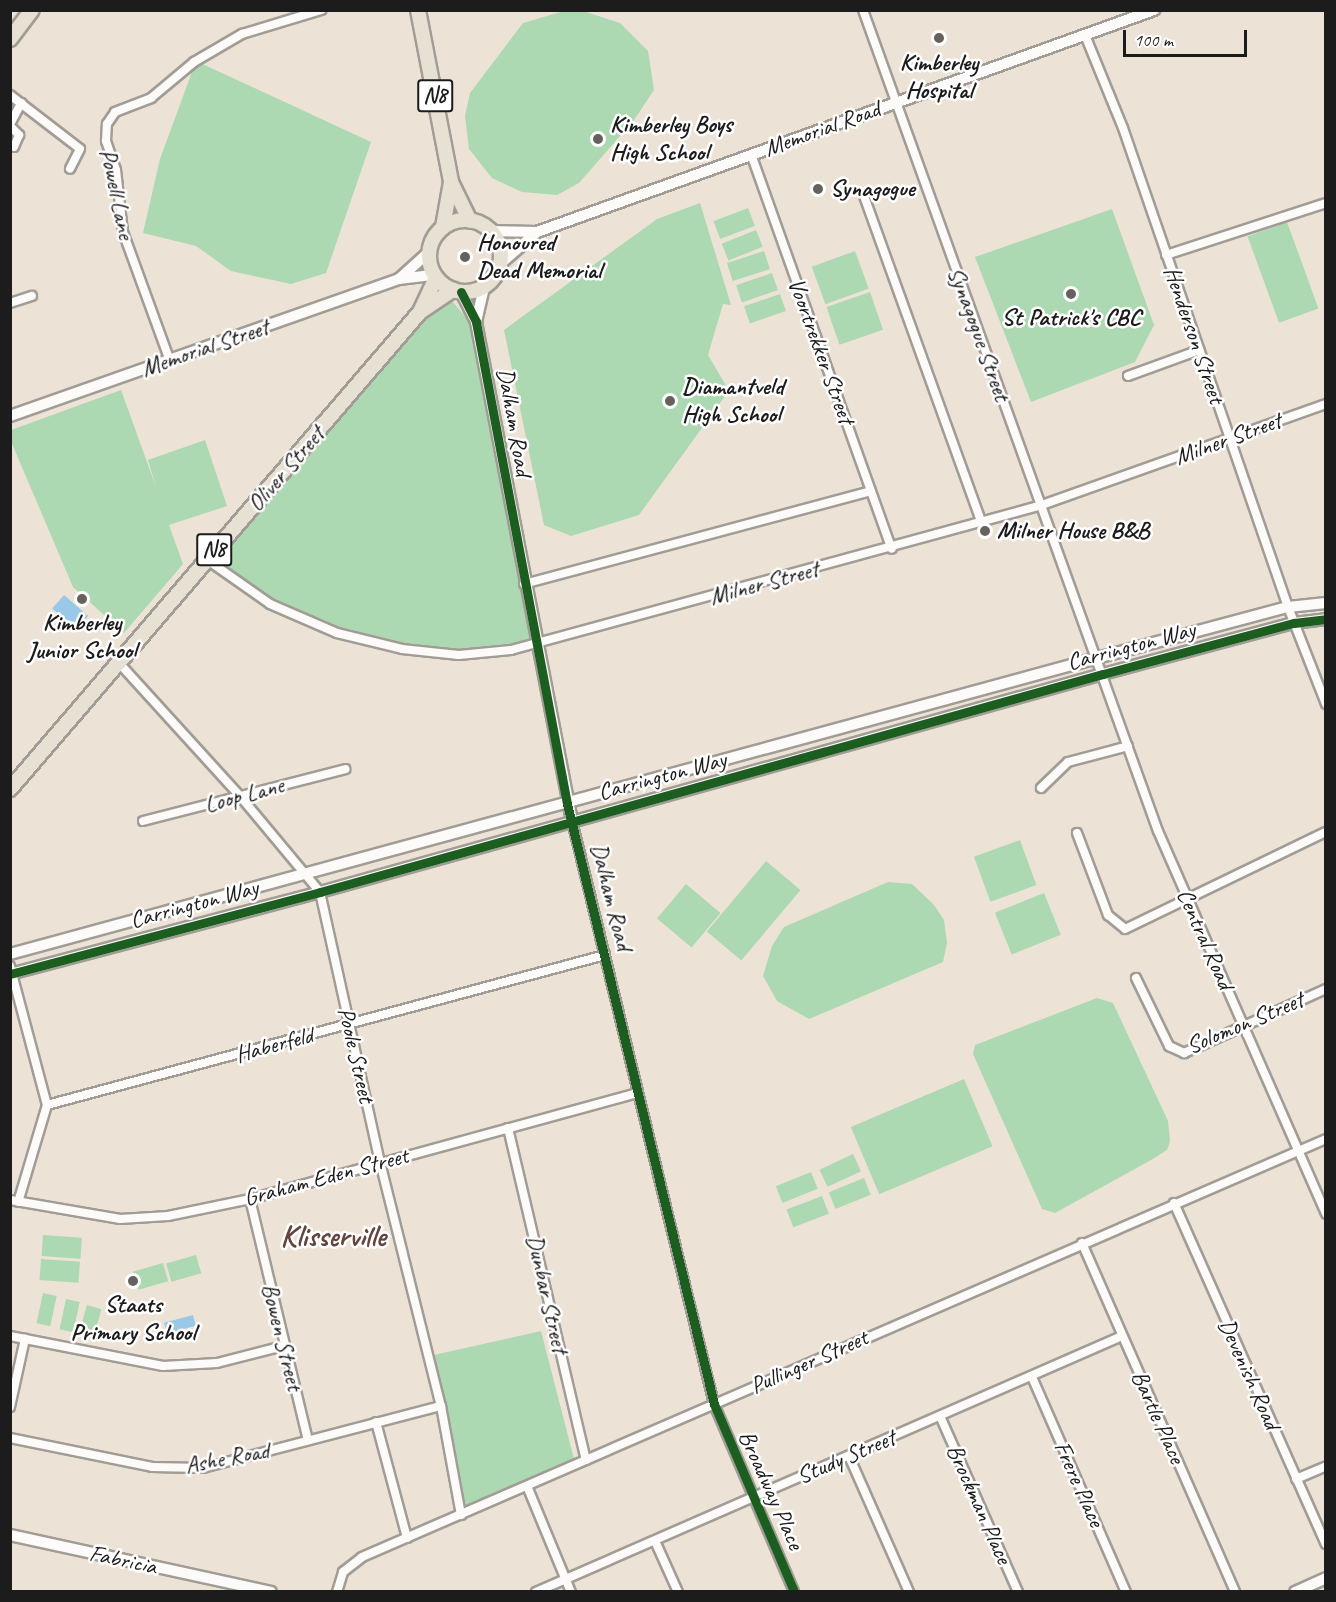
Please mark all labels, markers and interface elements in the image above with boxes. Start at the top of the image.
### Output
scale bar [1126,18,1250,56]
marker: Kimberley Hospital [930,29,948,47]
text: 100 m [1134,29,1173,51]
place label: Kimberley Hospital [900,49,978,105]
road number: N8 [417,77,453,115]
street label: Memorial Road [760,95,884,163]
place label: Kimberley Boys High School [610,111,732,167]
marker: Kimberley Boys High School [591,132,605,146]
street label: Powell Lane [93,146,141,242]
place label: Synagogue [830,175,914,203]
marker: Synagogue [811,182,825,196]
place label: Honoured Dead Memorial [477,229,601,285]
marker: Honoured Dead Memorial [458,250,472,264]
street label: Henderson Street [1157,262,1231,408]
street label: Synagogue Street [941,263,1017,405]
street label: Voortrekker Street [781,274,861,428]
marker: St Patrick's CBC [1064,287,1078,301]
place label: St Patrick's CBC [1001,304,1141,332]
street label: Memorial Street [138,313,272,383]
street label: Dalham Road [490,366,538,478]
place label: Diamantveld High School [682,373,784,429]
marker: Diamantveld High School [663,394,677,408]
street label: Milner Street [1171,406,1285,472]
street label: Oliver Street [241,421,331,517]
place label: Milner House B&B [997,517,1149,545]
marker: Milner House B&B [978,524,992,538]
road number: N8 [196,531,232,569]
street label: Milner Street [706,555,822,611]
marker: Kimberley Junior School [75,592,89,606]
place label: Kimberley Junior School [28,609,136,665]
street label: Carrington Way [1064,615,1198,677]
street label: Carrington Way [595,745,729,807]
street label: Loop Lane [201,771,287,819]
street label: Dalham Road [584,841,638,953]
street label: Carrington Way [127,873,261,935]
street label: Central Road [1170,885,1240,993]
street label: Solomon Street [1182,985,1308,1061]
street label: Poole Street [331,1004,381,1106]
street label: Haberfeld [232,1021,316,1069]
street label: Graham Eden Street [241,1141,411,1213]
district label: Klisserville [280,1218,386,1254]
street label: Dunbar Street [519,1232,575,1356]
marker: Staats Primary School [126,1274,140,1288]
street label: Bowen Street [255,1280,309,1394]
place label: Staats Primary School [71,1291,195,1347]
street label: Devenish Road [1212,1314,1286,1434]
street label: Pullinger Street [746,1323,872,1401]
street label: Bartle Place [1125,1366,1191,1468]
street label: Study Street [792,1423,900,1491]
street label: Broadway Place [732,1426,810,1554]
street label: Ashe Road [183,1436,271,1480]
street label: Frere Place [1047,1436,1111,1532]
street label: Brockman Place [940,1439,1018,1569]
street label: Fabricia [87,1539,159,1581]

